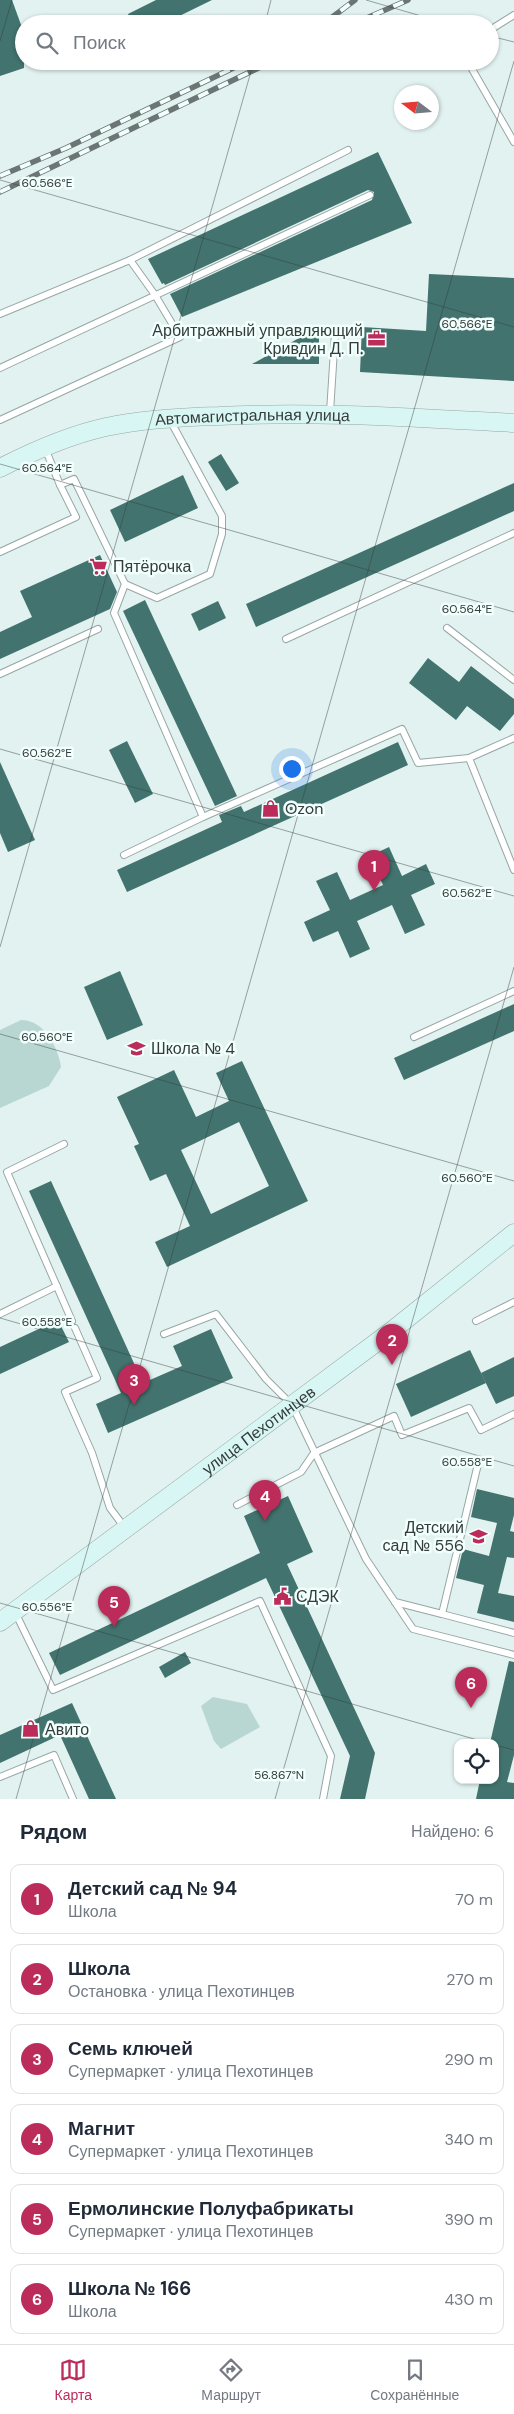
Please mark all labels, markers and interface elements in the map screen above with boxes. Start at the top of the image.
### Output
search box [15,15,499,70]
icon: search [33,29,61,57]
text: Поиск [73,30,126,55]
north arrow [394,85,439,130]
text: 60.566°E [22,175,73,191]
text: 60.566°E [442,316,493,332]
place label: Арбитражный управляющий Кривдин Д. П. [152,320,363,359]
office icon: Арбитражный управляющий Кривдин Д. П. [367,329,387,349]
street label: Автомагистральная улица [154,404,350,430]
text: 60.564°E [22,460,73,476]
supermarket icon: Пятёрочка [89,556,109,576]
place label: Пятёрочка [113,556,192,577]
text: 60.564°E [442,601,493,617]
text: 60.562°E [22,745,72,761]
your location [279,756,305,782]
shop icon: Ozon [261,798,281,818]
place label: Ozon [285,798,323,819]
pin: 1 [358,850,390,891]
text: 60.562°E [442,885,492,901]
text: 60.560°E [21,1029,73,1045]
school or university icon: Школа № 4 [127,1038,147,1058]
place label: Школа № 4 [151,1038,235,1059]
text: 60.560°E [441,1170,493,1186]
text: 60.558°E [22,1314,72,1330]
pin: 2 [376,1324,408,1365]
pin: 3 [118,1364,150,1405]
street label: улица Пехотинцев [198,1381,319,1479]
text: 60.558°E [442,1454,492,1470]
pin: 4 [249,1480,281,1521]
place label: Детский сад № 556 [383,1517,464,1556]
school or university icon: Детский сад № 556 [468,1526,488,1546]
pin: 5 [98,1586,130,1627]
public building icon: СДЭК [272,1586,292,1606]
place label: СДЭК [296,1586,340,1607]
text: 60.556°E [22,1599,73,1615]
pin: 6 [455,1667,487,1708]
shop icon: Авито [21,1719,41,1739]
place label: Авито [45,1719,89,1740]
map controls [454,1739,499,1784]
button: locate [454,1739,499,1784]
text: 56.867°N [254,1767,304,1783]
text: Рядом [20,1818,87,1846]
text: Найдено: 6 [411,1821,494,1842]
text: Детский сад № 94 [68,1876,237,1901]
text: 1 [34,1889,40,1910]
text: 70 m [455,1889,493,1910]
text: Школа [68,1901,117,1922]
text: Школа [68,1956,130,1981]
text: 2 [32,1969,42,1990]
text: 270 m [446,1969,493,1990]
text: Остановка · улица Пехотинцев [68,1981,295,2002]
text: Семь ключей [68,2036,193,2061]
text: 3 [32,2049,42,2070]
text: 290 m [444,2049,493,2070]
text: Супермаркет · улица Пехотинцев [68,2061,314,2082]
text: Магнит [68,2116,135,2141]
text: 4 [32,2129,42,2150]
text: 340 m [444,2129,493,2150]
text: Супермаркет · улица Пехотинцев [68,2141,314,2162]
text: Ермолинские Полуфабрикаты [68,2196,354,2221]
text: 5 [32,2209,42,2230]
text: 390 m [445,2209,493,2230]
text: Супермаркет · улица Пехотинцев [68,2221,314,2242]
text: Школа № 166 [68,2276,191,2301]
text: 6 [32,2289,42,2310]
text: 430 m [444,2289,493,2310]
text: Школа [68,2301,117,2322]
tab: Карта [55,2356,92,2404]
tab: Маршрут [201,2356,261,2404]
tab: Сохранённые [370,2356,459,2404]

